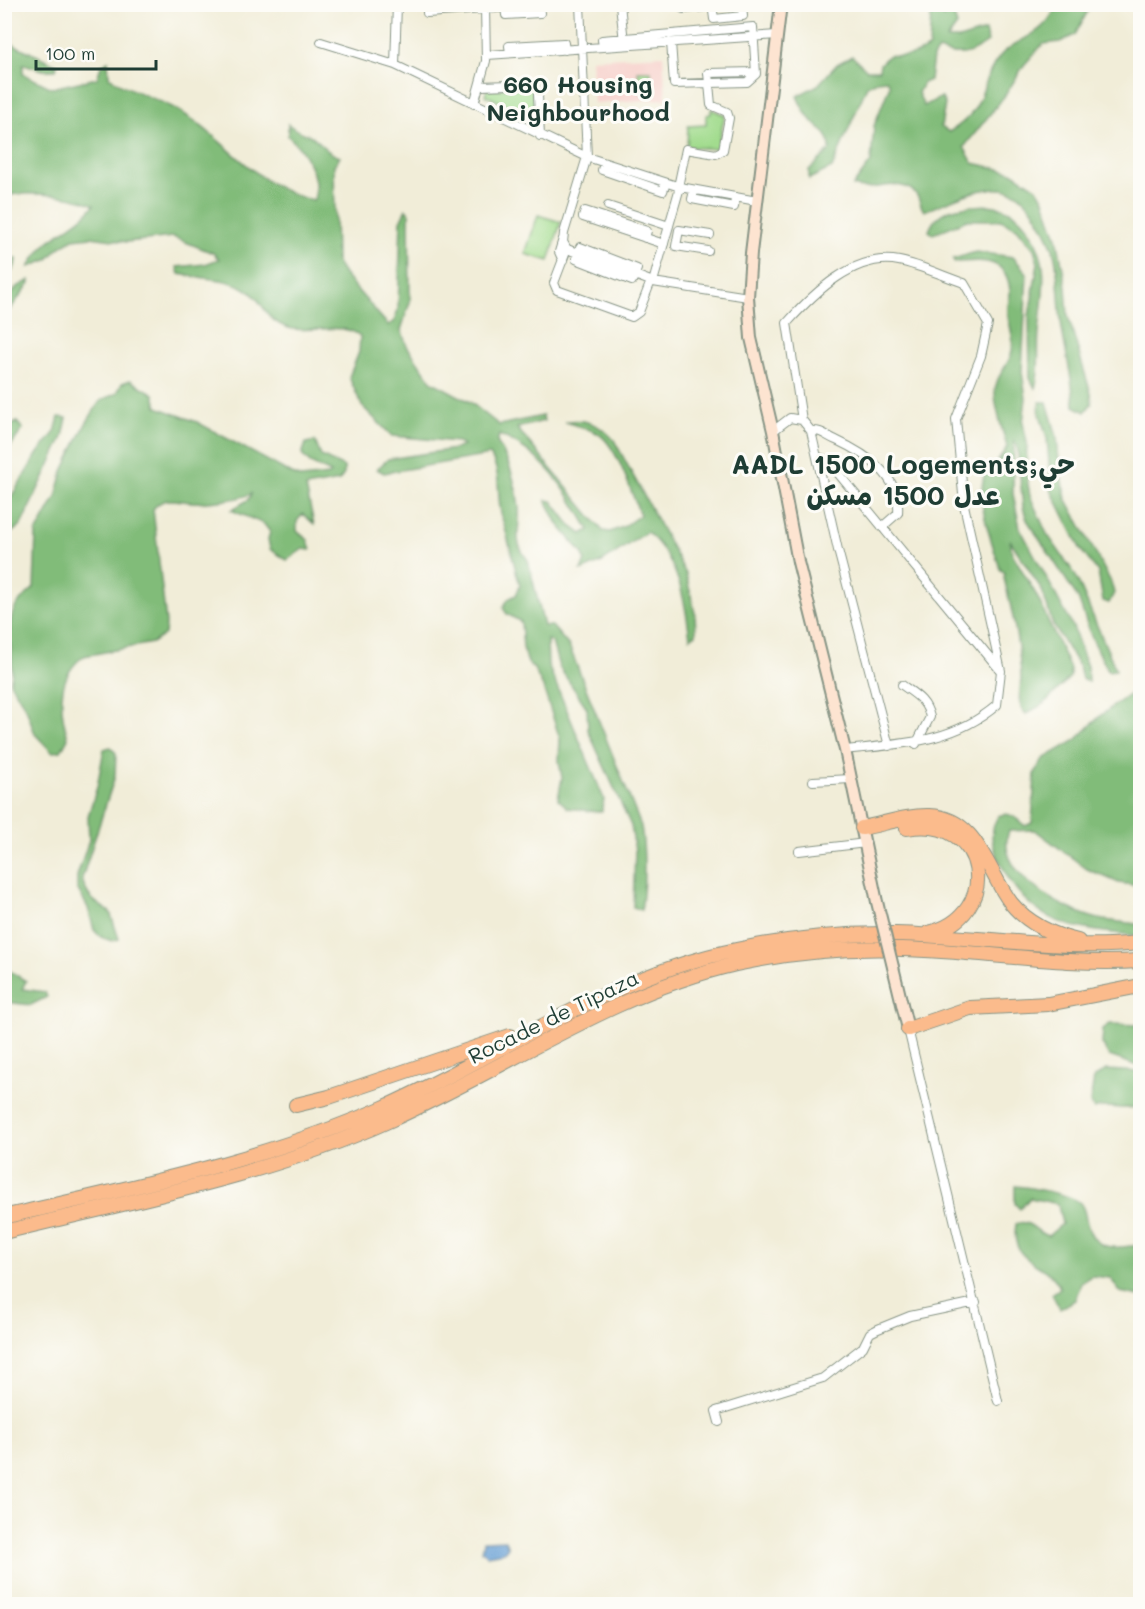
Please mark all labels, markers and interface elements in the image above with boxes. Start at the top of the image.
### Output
scale bar [36,33,156,71]
text: 100 m [45,41,95,65]
district label: 660 Housing Neighbourhood [486,68,670,127]
district label: AADL 1500 Logements;حي عدل 1500 مسكن [731,446,1075,512]
street label: Rocade de Tipaza [463,963,643,1069]

